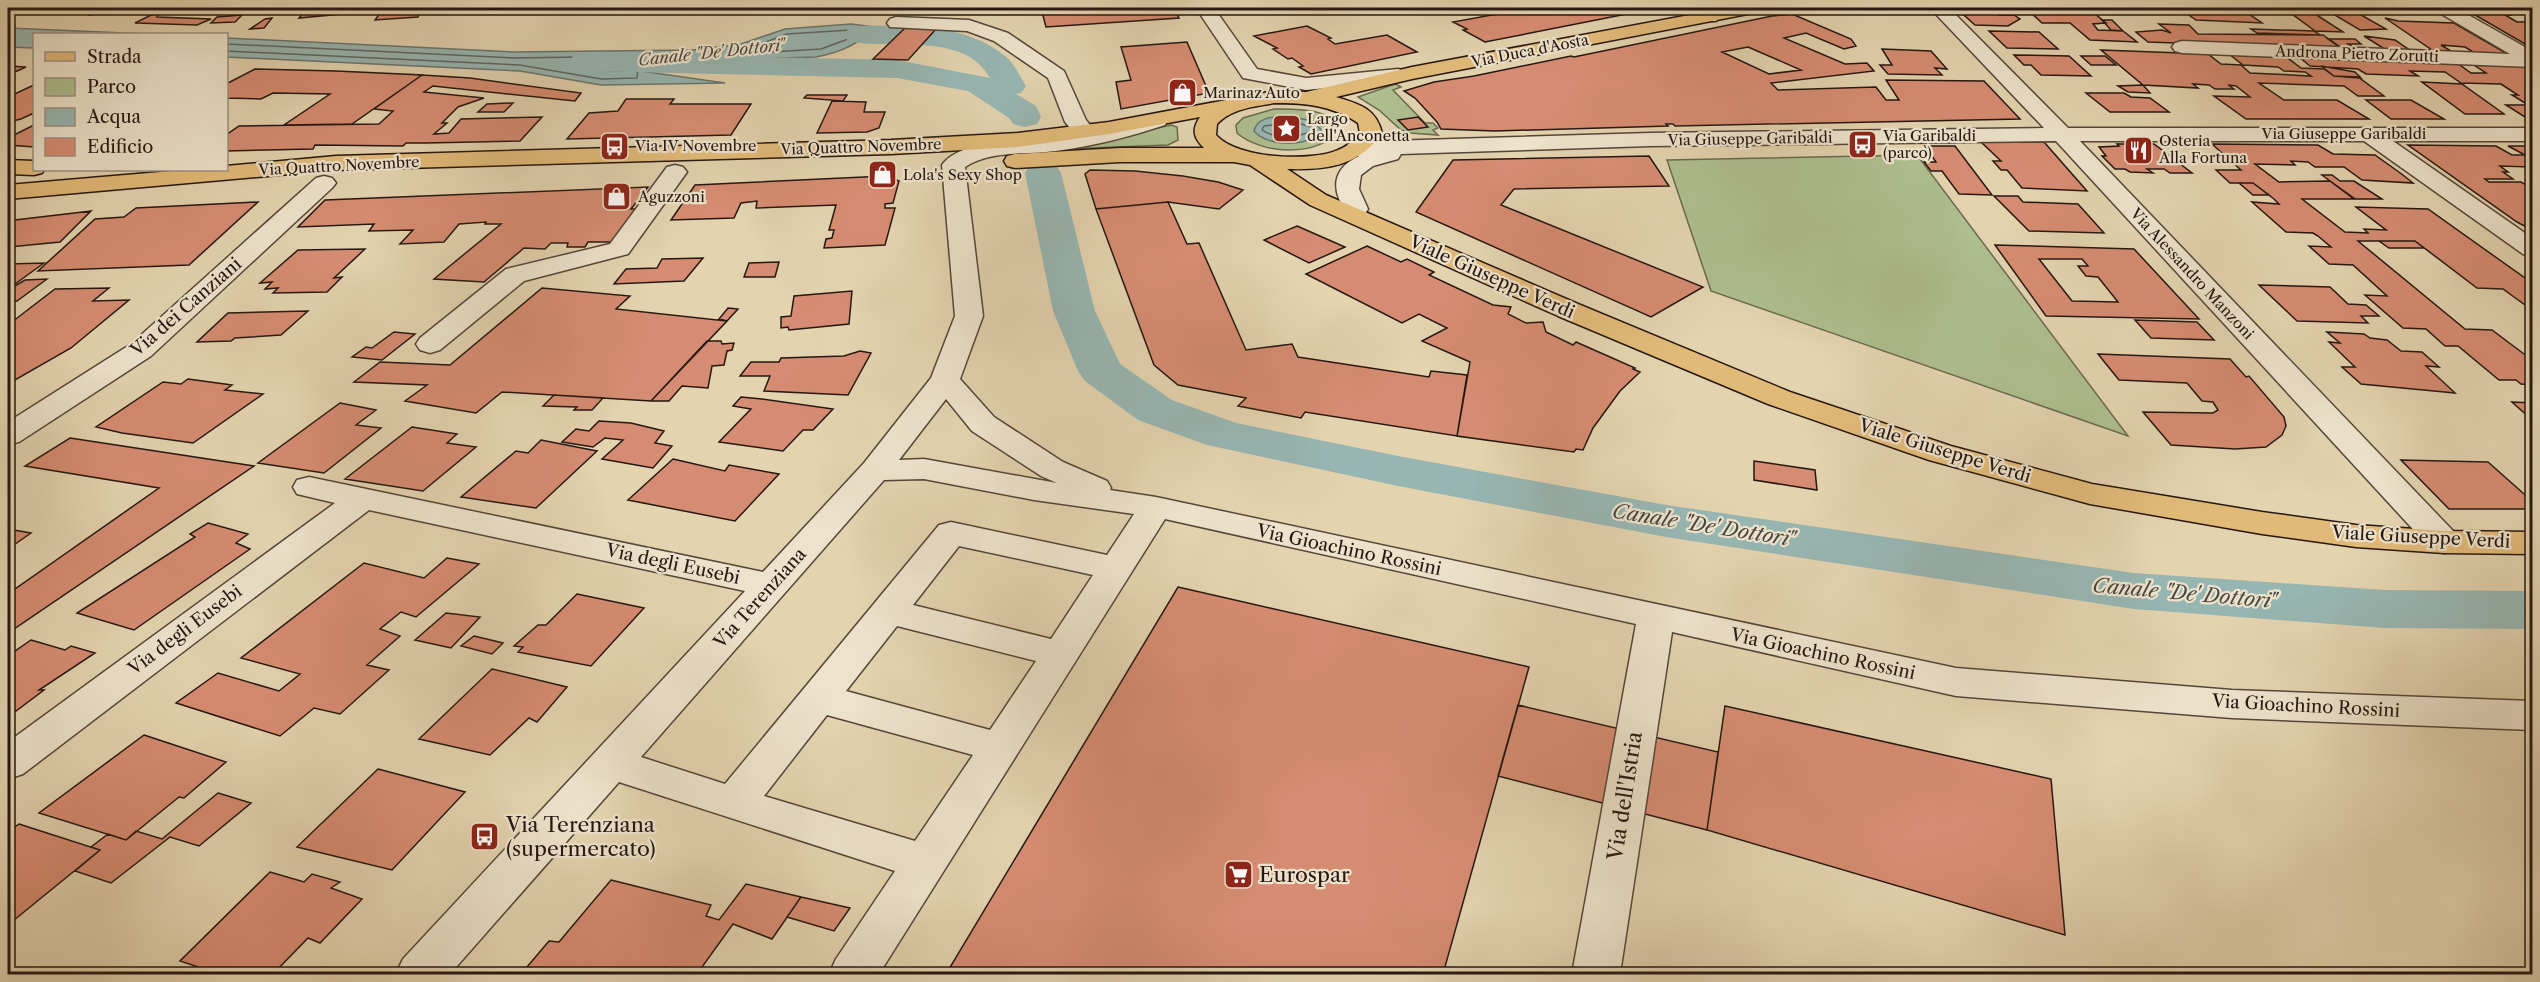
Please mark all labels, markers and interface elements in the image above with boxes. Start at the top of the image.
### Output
street label: Via Duca d'Aosta [1469,30,1590,71]
legend [33,33,228,171]
water label: Canale "De' Dottori" [637,34,788,70]
street label: Androna Pietro Zorutti [2274,41,2440,66]
text: Strada [87,46,142,68]
text: Parco [87,76,136,98]
shop icon: Marinaz Auto [1166,77,1198,109]
place label: Marinaz Auto [1203,83,1300,102]
text: Acqua [86,106,141,128]
place label: Largo dell'Anconetta [1307,109,1410,145]
place icon: Largo dell'Anconetta [1270,112,1302,144]
street label: Via Giuseppe Garibaldi [2261,124,2427,143]
place label: Via Garibaldi (parco) [1882,126,1977,162]
street label: Via Giuseppe Garibaldi [1666,128,1833,149]
bus stop icon: Via Garibaldi (parco) [1846,129,1878,161]
bus stop icon: Via IV Novembre [598,130,630,162]
place label: Osteria Alla Fortuna [2158,131,2247,167]
street label: Via Quattro Novembre [779,134,942,159]
restaurant icon: Osteria Alla Fortuna [2122,134,2154,166]
text: Edificio [87,136,153,158]
place label: Via IV Novembre [634,136,756,155]
street label: Via Quattro Novembre [257,152,420,179]
shop icon: Lola's Sexy Shop [866,159,898,191]
place label: Lola's Sexy Shop [903,165,1022,184]
shop icon: Aguzzoni [601,181,633,213]
place label: Aguzzoni [637,187,705,206]
street label: Via Alessandro Manzoni [2126,203,2258,344]
street label: Viale Giuseppe Verdi [1405,230,1579,324]
street label: Via dei Canziani [125,253,246,362]
street label: Viale Giuseppe Verdi [1855,414,2034,488]
water label: Canale "De' Dottori" [1611,499,1799,552]
street label: Via Gioachino Rossini [1254,519,1444,580]
street label: Viale Giuseppe Verdi [2330,521,2511,553]
street label: Via degli Eusebi [603,539,743,589]
street label: Via Terenziana [708,543,811,654]
water label: Canale "De' Dottori" [2092,573,2280,613]
street label: Via degli Eusebi [123,580,247,680]
street label: Via Gioachino Rossini [1728,623,1918,684]
street label: Via Gioachino Rossini [2210,690,2401,722]
street label: Via dell'Istria [1602,729,1647,863]
place label: Via Terenziana (supermercato) [505,812,656,861]
bus stop icon: Via Terenziana (supermercato) [469,821,501,853]
supermarket icon: Eurospar [1222,859,1254,891]
place label: Eurospar [1259,862,1350,887]

